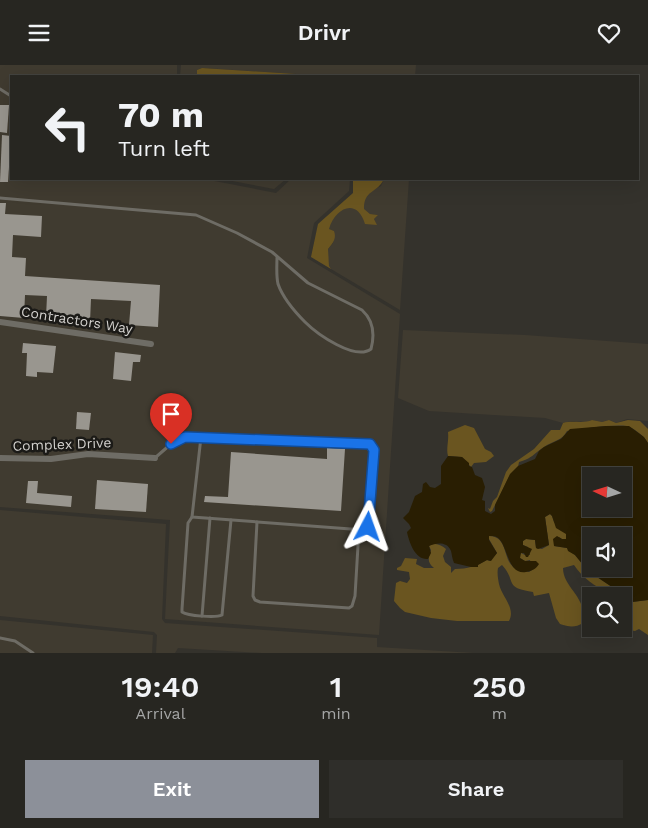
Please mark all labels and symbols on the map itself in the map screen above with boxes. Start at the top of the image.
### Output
street label: Contractors Way [20,303,135,337]
pin [150,393,192,444]
street label: Complex Drive [12,434,112,454]
north arrow [582,467,632,517]
position arrow [341,500,393,552]

